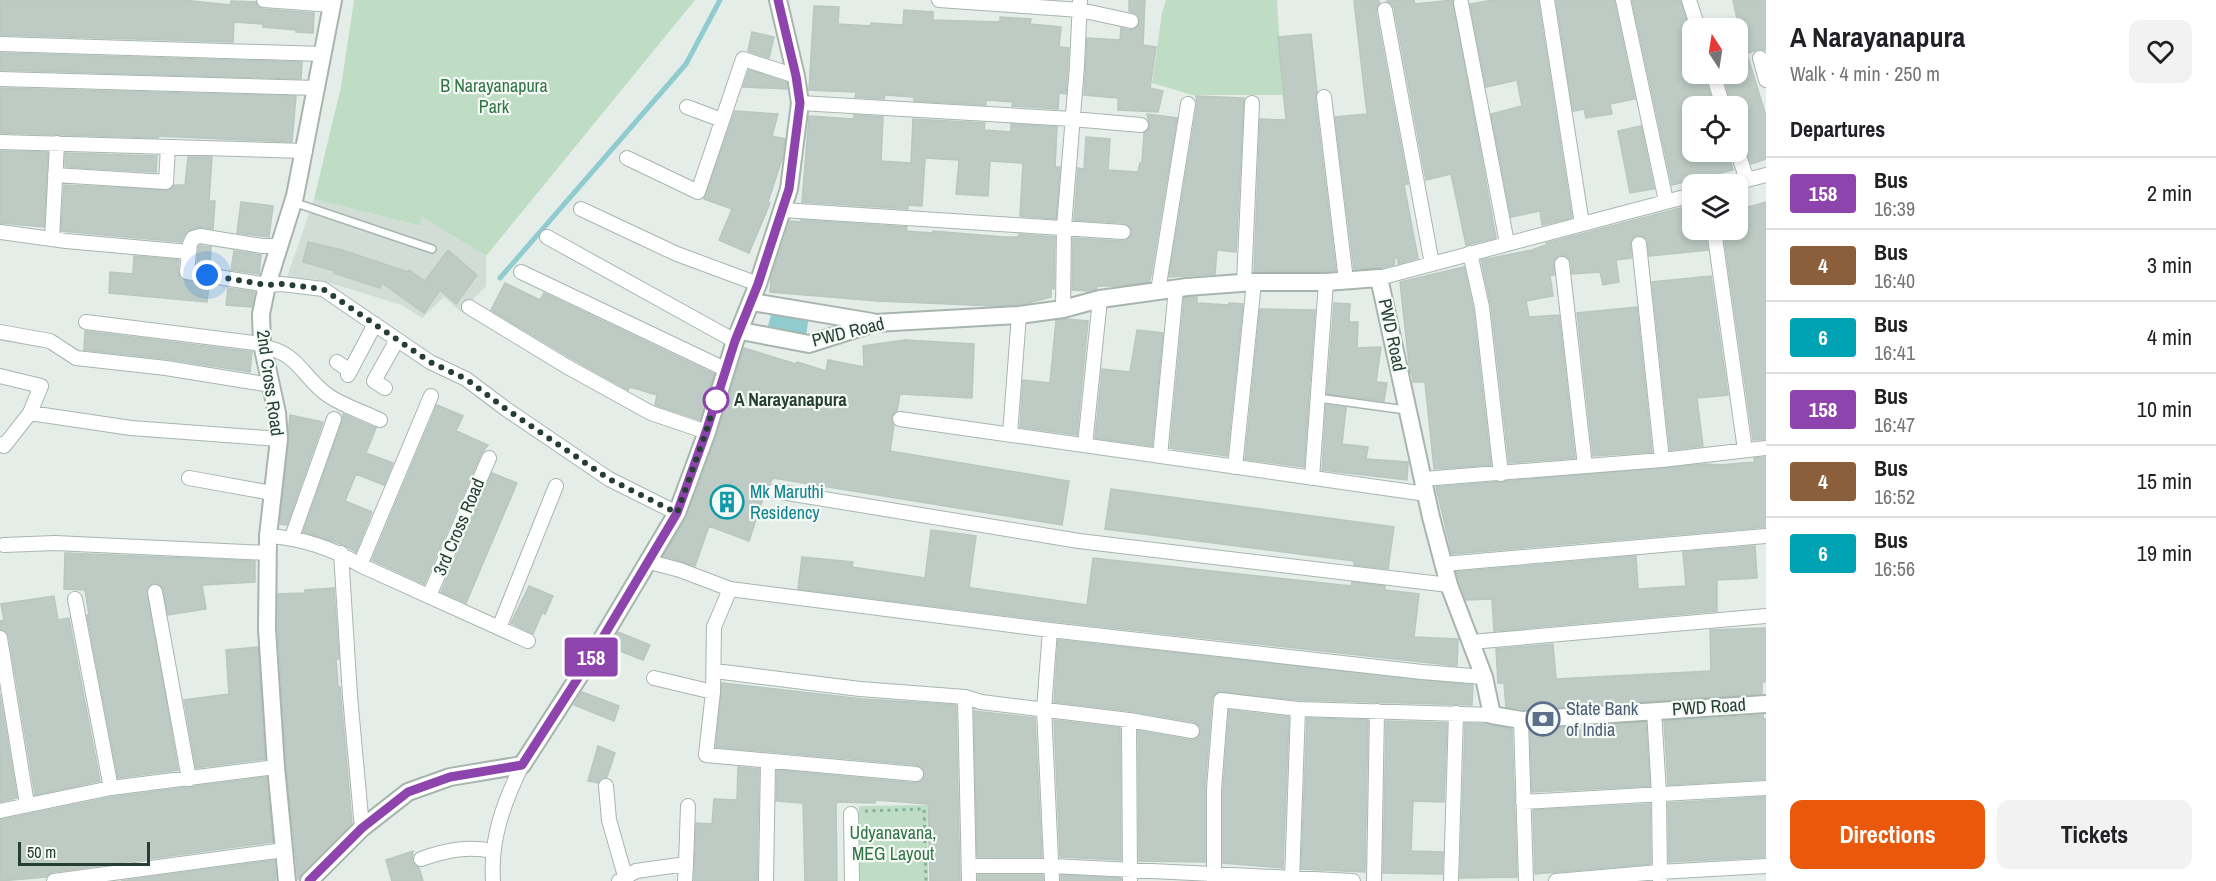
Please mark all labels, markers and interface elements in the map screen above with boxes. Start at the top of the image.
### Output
north arrow [1682,18,1748,84]
map controls [1682,18,1748,240]
text: A Narayanapura [1790,18,1965,56]
button: heart [2129,20,2192,83]
text: Walk · 4 min · 250 m [1790,60,1940,87]
park label: B Narayanapura Park [440,73,548,119]
button: locate [1682,96,1748,162]
text: Departures [1790,114,1885,144]
text: Bus [1874,165,1908,195]
button: layers [1682,174,1748,240]
text: 2 min [2147,178,2192,208]
text: 158 [1809,179,1837,208]
text: 16:39 [1874,195,1915,222]
text: Bus [1874,237,1908,267]
text: 3 min [2147,250,2192,280]
text: 4 [1818,251,1828,280]
your location [192,260,222,290]
text: 16:40 [1874,267,1915,294]
street label: PWD Road [1373,296,1412,374]
text: Bus [1874,309,1908,339]
street label: PWD Road [809,310,887,353]
text: 4 min [2147,322,2192,352]
text: 6 [1818,323,1828,352]
street label: 2nd Cross Road [251,328,290,437]
text: 16:41 [1874,339,1915,366]
text: Bus [1874,381,1908,411]
marker: A Narayanapura [703,387,729,413]
place label: A Narayanapura [734,387,847,412]
text: 10 min [2137,394,2192,424]
text: 158 [1809,395,1837,424]
text: 16:47 [1874,411,1915,438]
text: Bus [1874,453,1908,483]
text: 15 min [2137,466,2192,496]
text: 4 [1818,467,1828,496]
street label: 3rd Cross Road [427,474,490,579]
place label: Mk Maruthi Residency [750,479,824,525]
text: 16:52 [1874,483,1915,510]
building icon: Mk Maruthi Residency [709,484,745,520]
text: Bus [1874,525,1908,555]
text: 19 min [2137,538,2192,568]
text: 6 [1818,539,1828,568]
text: 16:56 [1874,555,1915,582]
line badge: 158 [556,638,626,676]
text: 158 [577,643,605,672]
street label: PWD Road [1671,691,1747,722]
place label: State Bank of India [1566,696,1639,742]
bank icon: State Bank of India [1525,701,1561,737]
button: Directions [1790,800,1985,869]
button: Tickets [1997,800,2192,869]
park label: Udyanavana, MEG Layout [850,820,936,866]
scale bar [18,839,150,866]
text: 50 m [27,841,56,863]

